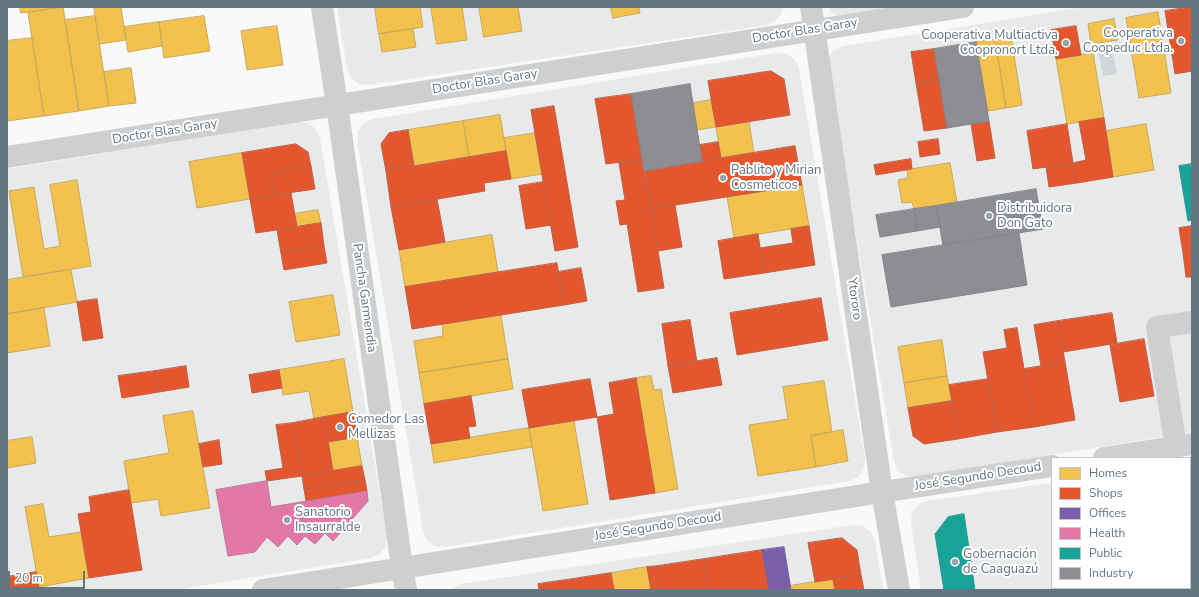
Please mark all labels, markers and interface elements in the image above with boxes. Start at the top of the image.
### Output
street label: Doctor Blas Garay [751,15,859,47]
place label: Cooperativa Coopeduc Ltda. [1083,26,1173,57]
place label: Cooperativa Multiactiva Coopronort Ltda. [921,28,1058,59]
marker: Cooperativa Coopeduc Ltda. [1176,36,1186,46]
marker: Cooperativa Multiactiva Coopronort Ltda. [1061,38,1071,48]
street label: Doctor Blas Garay [431,66,539,98]
street label: Doctor Blas Garay [111,116,219,148]
place label: Pablito y Mirian Cosmeticos [731,163,821,194]
marker: Pablito y Mirian Cosmeticos [718,173,728,183]
place label: Distribuidora Don Gato [997,201,1072,232]
marker: Distribuidora Don Gato [984,211,994,221]
street label: Pancha Garmendia [349,243,379,353]
street label: Ytororo [843,277,865,321]
place label: Comedor Las Mellizas [348,412,425,443]
marker: Comedor Las Mellizas [335,422,345,432]
legend [1051,457,1191,589]
street label: José Segundo Decoud [914,459,1042,495]
text: Homes [1089,465,1127,481]
text: Shops [1089,485,1123,501]
place label: Sanatorio Insaurralde [295,505,361,536]
text: Offices [1089,505,1126,521]
street label: José Segundo Decoud [594,509,722,545]
marker: Sanatorio Insaurralde [282,515,292,525]
text: Health [1089,525,1125,541]
text: Public [1089,545,1122,561]
place label: Gobernación de Caaguazú [963,547,1038,578]
marker: Gobernación de Caaguazú [950,557,960,567]
scale bar [10,563,87,589]
text: Industry [1089,565,1133,581]
text: 20 m [15,570,43,586]

